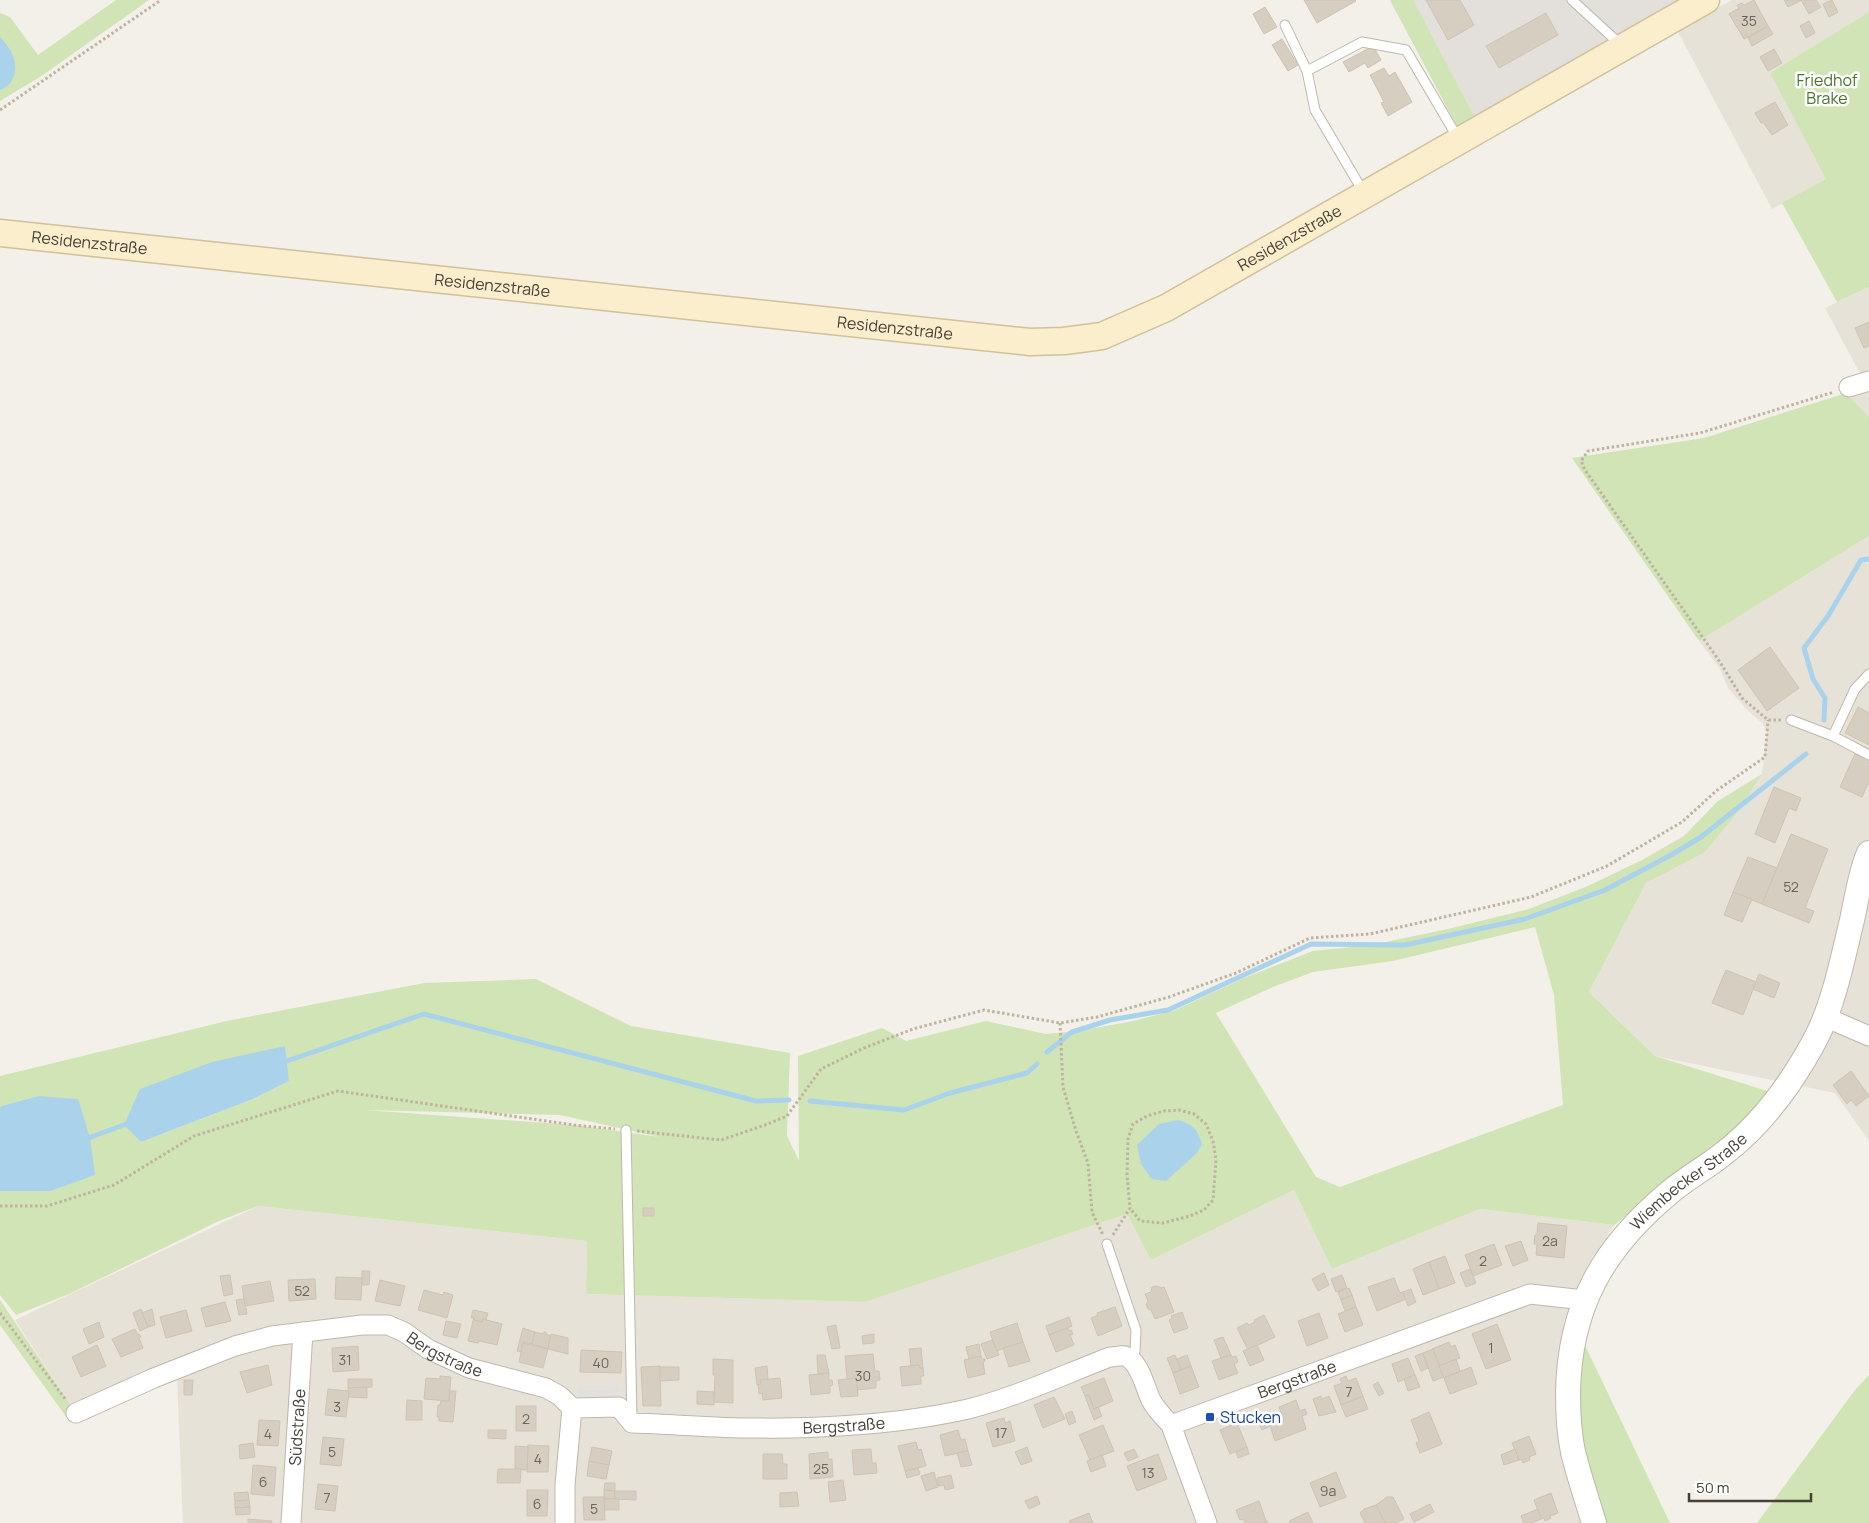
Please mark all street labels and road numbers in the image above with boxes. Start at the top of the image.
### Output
street label: Residenzstraße [1233,199,1345,276]
street label: Residenzstraße [31,225,148,260]
street label: Residenzstraße [433,268,551,302]
street label: Residenzstraße [836,311,954,345]
street label: Wiembecker Straße [1625,1128,1752,1235]
street label: Bergstraße [402,1326,485,1382]
street label: Bergstraße [1254,1355,1339,1403]
street label: Südstraße [284,1388,310,1466]
street label: Bergstraße [802,1411,886,1439]

